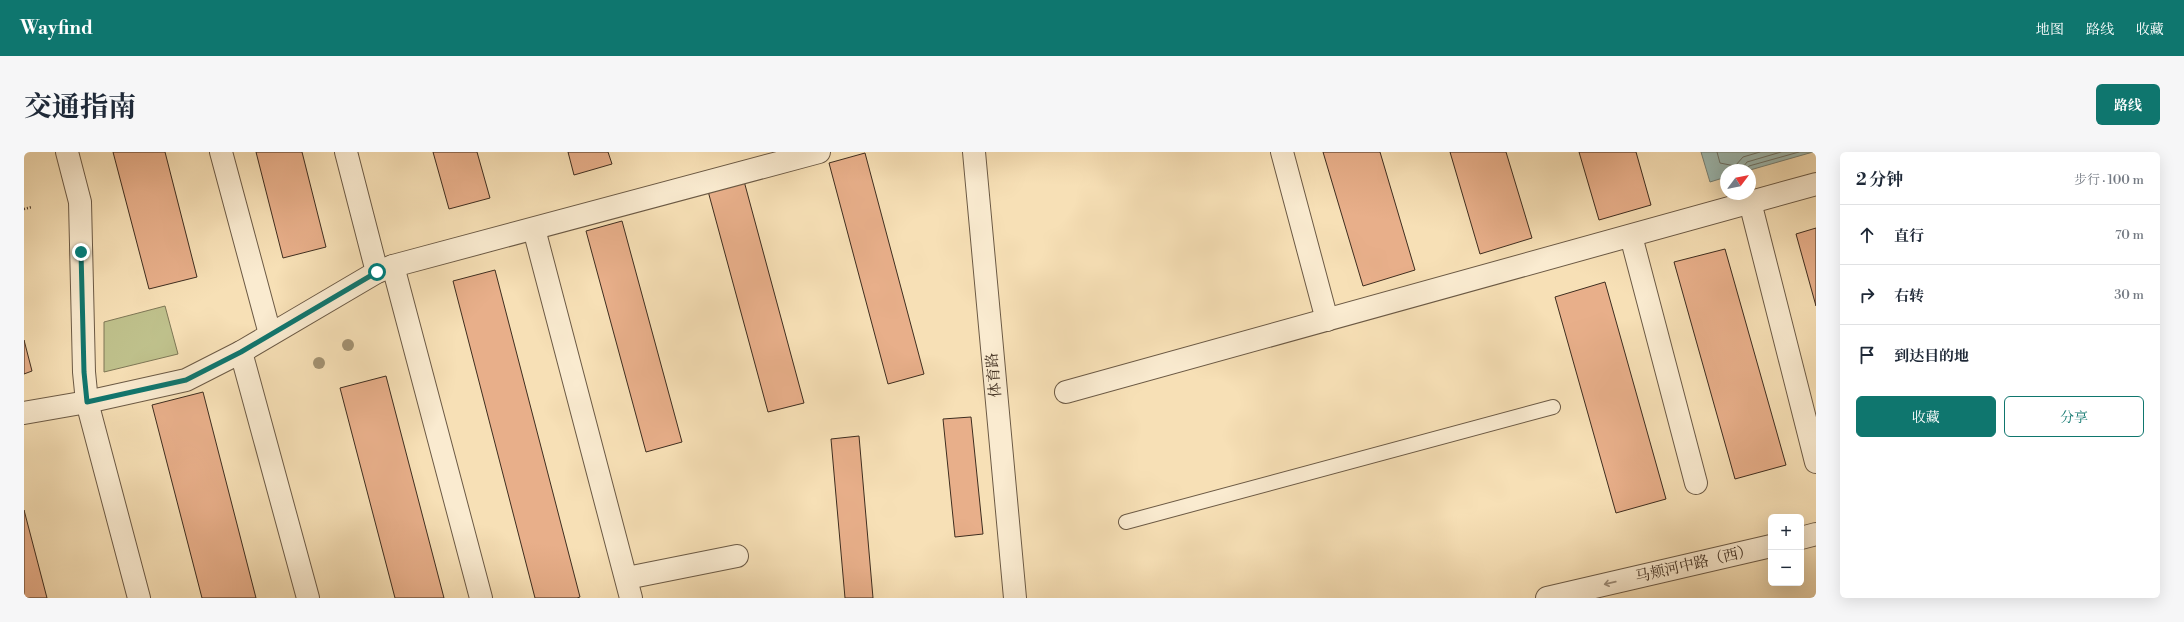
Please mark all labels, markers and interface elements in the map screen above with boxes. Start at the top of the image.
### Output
text: Wayfind [20,16,93,40]
text: 地图 [2036,21,2064,39]
text: 路线 [2086,21,2114,39]
text: 收藏 [2136,21,2164,39]
button: 路线 [2096,84,2160,125]
text: 交通指南 [24,90,136,125]
north arrow [1720,164,1756,200]
text: 2 分钟 [1856,169,1903,191]
text: 步行 · 100 m [2074,172,2144,188]
icon: ahead [1856,224,1878,246]
text: 直行 [1894,227,1924,246]
text: 70 m [2115,227,2144,243]
route end [72,243,90,261]
route start [368,263,386,281]
icon: right [1856,284,1878,306]
text: 右转 [1894,287,1924,306]
text: 30 m [2114,287,2144,303]
icon: arrive [1856,344,1878,366]
text: 到达目的地 [1894,347,1969,366]
street label: 体育路 [983,352,1005,398]
button: 收藏 [1856,396,1996,437]
button: 分享 [2004,396,2144,437]
map controls [1768,514,1804,586]
button: + [1768,514,1804,550]
street label: 马颊河中路（西） [1633,541,1755,587]
button: − [1768,550,1804,586]
one-way arrow [1604,580,1617,588]

